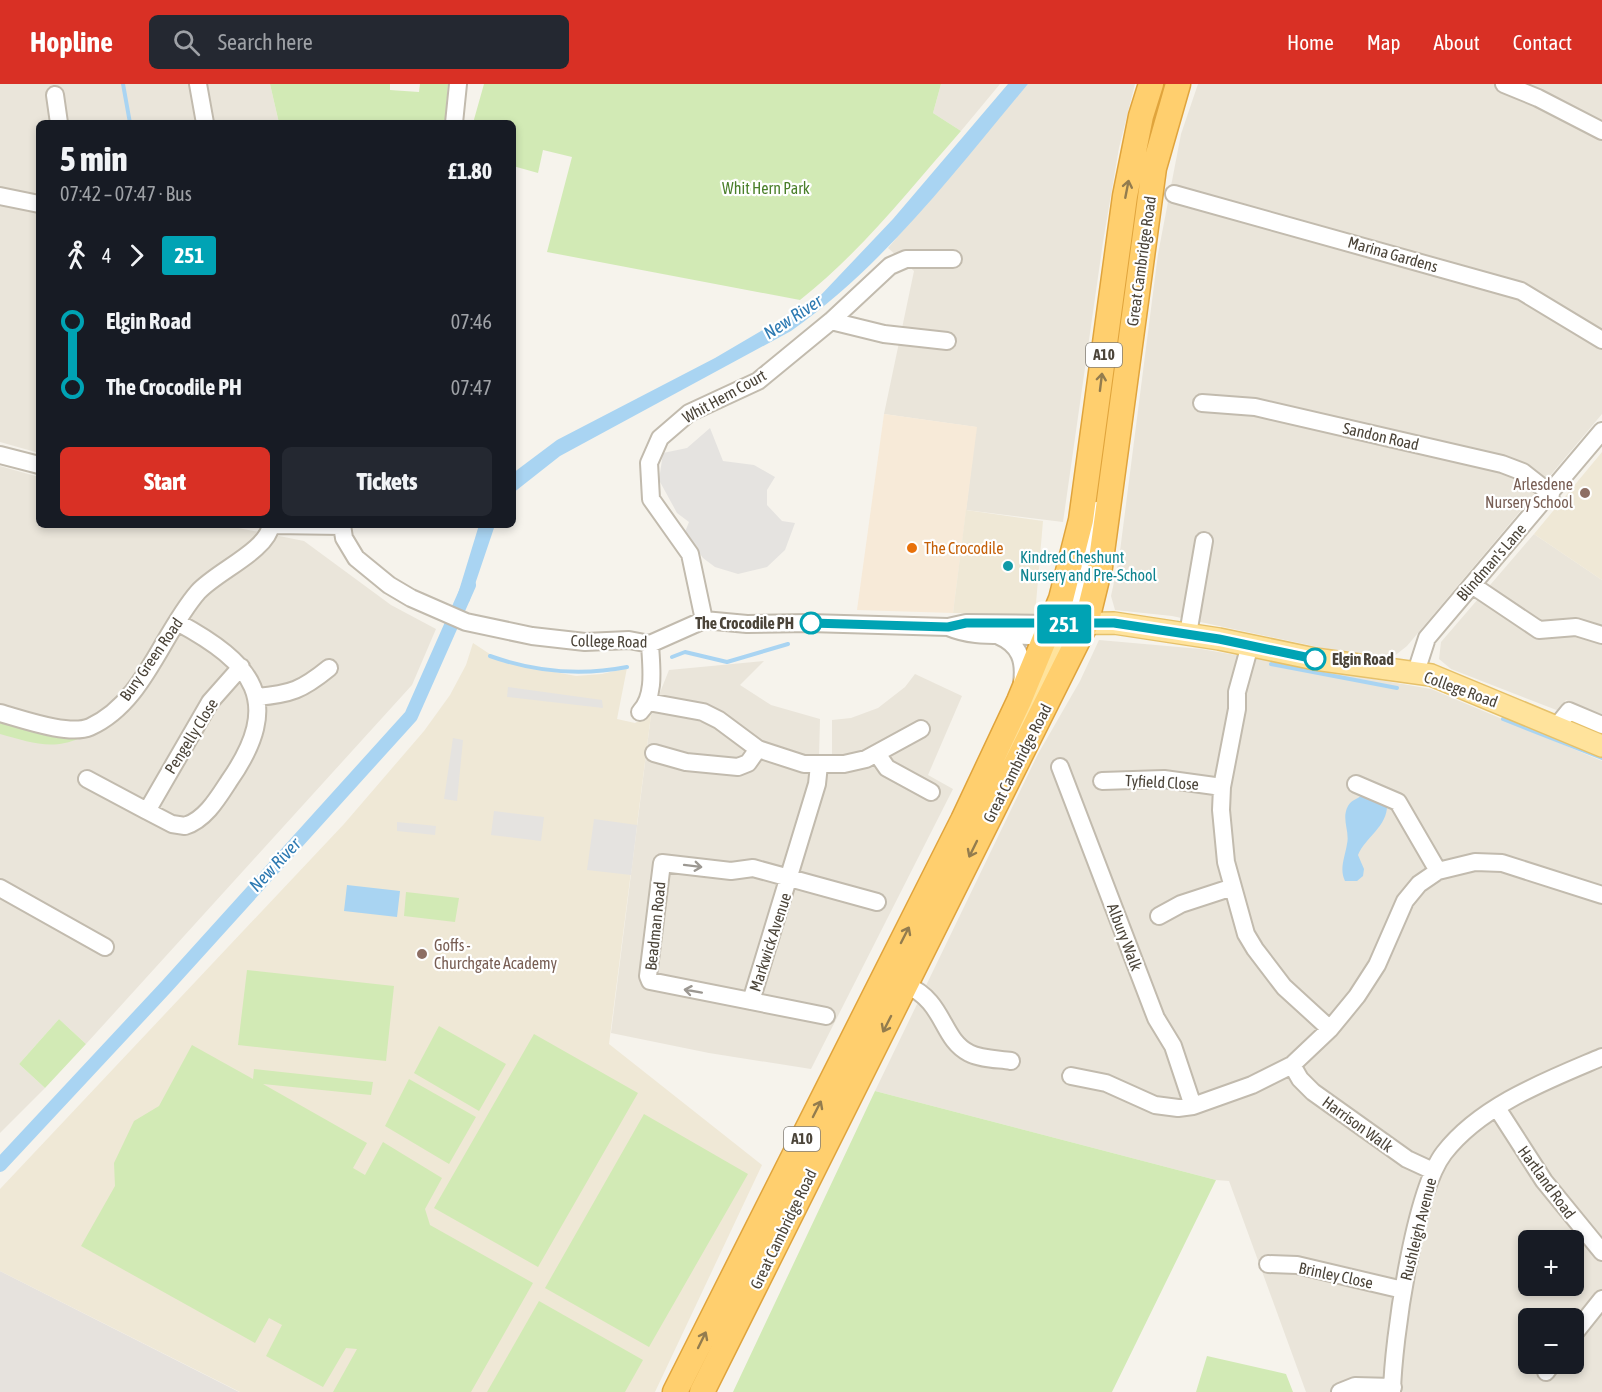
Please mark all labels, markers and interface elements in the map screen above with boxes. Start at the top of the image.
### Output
search box [149,15,569,69]
text: Hopline [30,26,113,58]
icon: search [170,26,203,59]
text: Search here [218,29,313,55]
text: Home [1287,30,1334,54]
text: Map [1367,30,1401,54]
text: About [1434,30,1480,54]
text: Contact [1513,30,1572,54]
text: 5 min [60,140,127,178]
text: £1.80 [448,158,492,184]
park label: Whit Hern Park [722,179,810,197]
one-way arrow [1122,179,1133,199]
text: 07:42 – 07:47 · Bus [60,182,192,205]
street label: Great Cambridge Road [1123,195,1160,327]
street label: Marina Gardens [1346,233,1440,276]
icon: walk [60,239,93,272]
icon: forward [120,239,153,272]
text: 251 [174,243,204,267]
text: 4 [102,244,111,267]
water label: New River [759,290,827,343]
text: Elgin Road [106,308,191,334]
text: 07:46 [451,310,492,333]
road number: A10 [1086,343,1122,367]
street label: Whit Hern Court [679,365,769,426]
one-way arrow [1096,373,1107,392]
text: The Crocodile PH [106,374,242,400]
text: 07:47 [451,376,492,399]
street label: Sandon Road [1341,419,1421,453]
button: Start [60,447,270,516]
button: Tickets [282,447,492,516]
place label: Arlesdene Nursery School [1485,475,1574,512]
marker: Arlesdene Nursery School [1578,486,1592,500]
street label: Blindman's Lane [1453,520,1529,604]
place label: The Crocodile [924,539,1003,557]
marker: The Crocodile [905,541,919,555]
place label: Kindred Cheshunt Nursery and Pre-School [1020,548,1158,585]
marker: Kindred Cheshunt Nursery and Pre-School [1001,559,1015,573]
line badge: 251 [1030,604,1098,644]
marker: The Crocodile PH [800,612,822,634]
text: 251 [1049,612,1079,636]
street label: Bury Green Road [116,614,187,704]
place label: The Crocodile PH [695,614,794,632]
street label: College Road [570,631,648,652]
marker: Elgin Road [1304,648,1326,670]
place label: Elgin Road [1332,650,1394,668]
street label: College Road [1421,667,1500,712]
street label: Pengelly Close [161,695,222,777]
street label: Great Cambridge Road [979,701,1056,826]
street label: Tyfield Close [1125,771,1199,794]
water label: New River [245,833,305,896]
one-way arrow [967,839,978,857]
one-way arrow [682,861,702,872]
street label: Beadman Road [641,881,669,971]
street label: Markwick Avenue [746,890,794,994]
street label: Albury Walk [1103,901,1146,974]
one-way arrow [899,926,911,944]
place label: Goffs - Churchgate Academy [434,936,558,973]
marker: Goffs - Churchgate Academy [415,947,429,961]
one-way arrow [684,985,703,996]
one-way arrow [880,1014,892,1032]
street label: Harrison Walk [1319,1092,1397,1156]
one-way arrow [812,1100,823,1118]
road number: A10 [784,1127,820,1151]
street label: Hartland Road [1515,1142,1579,1222]
street label: Great Cambridge Road [746,1166,821,1292]
street label: Rushleigh Avenue [1397,1176,1440,1282]
map controls [1518,1230,1584,1374]
button: + [1518,1230,1584,1296]
street label: Brinley Close [1297,1258,1375,1293]
button: − [1518,1308,1584,1374]
one-way arrow [696,1331,708,1349]

